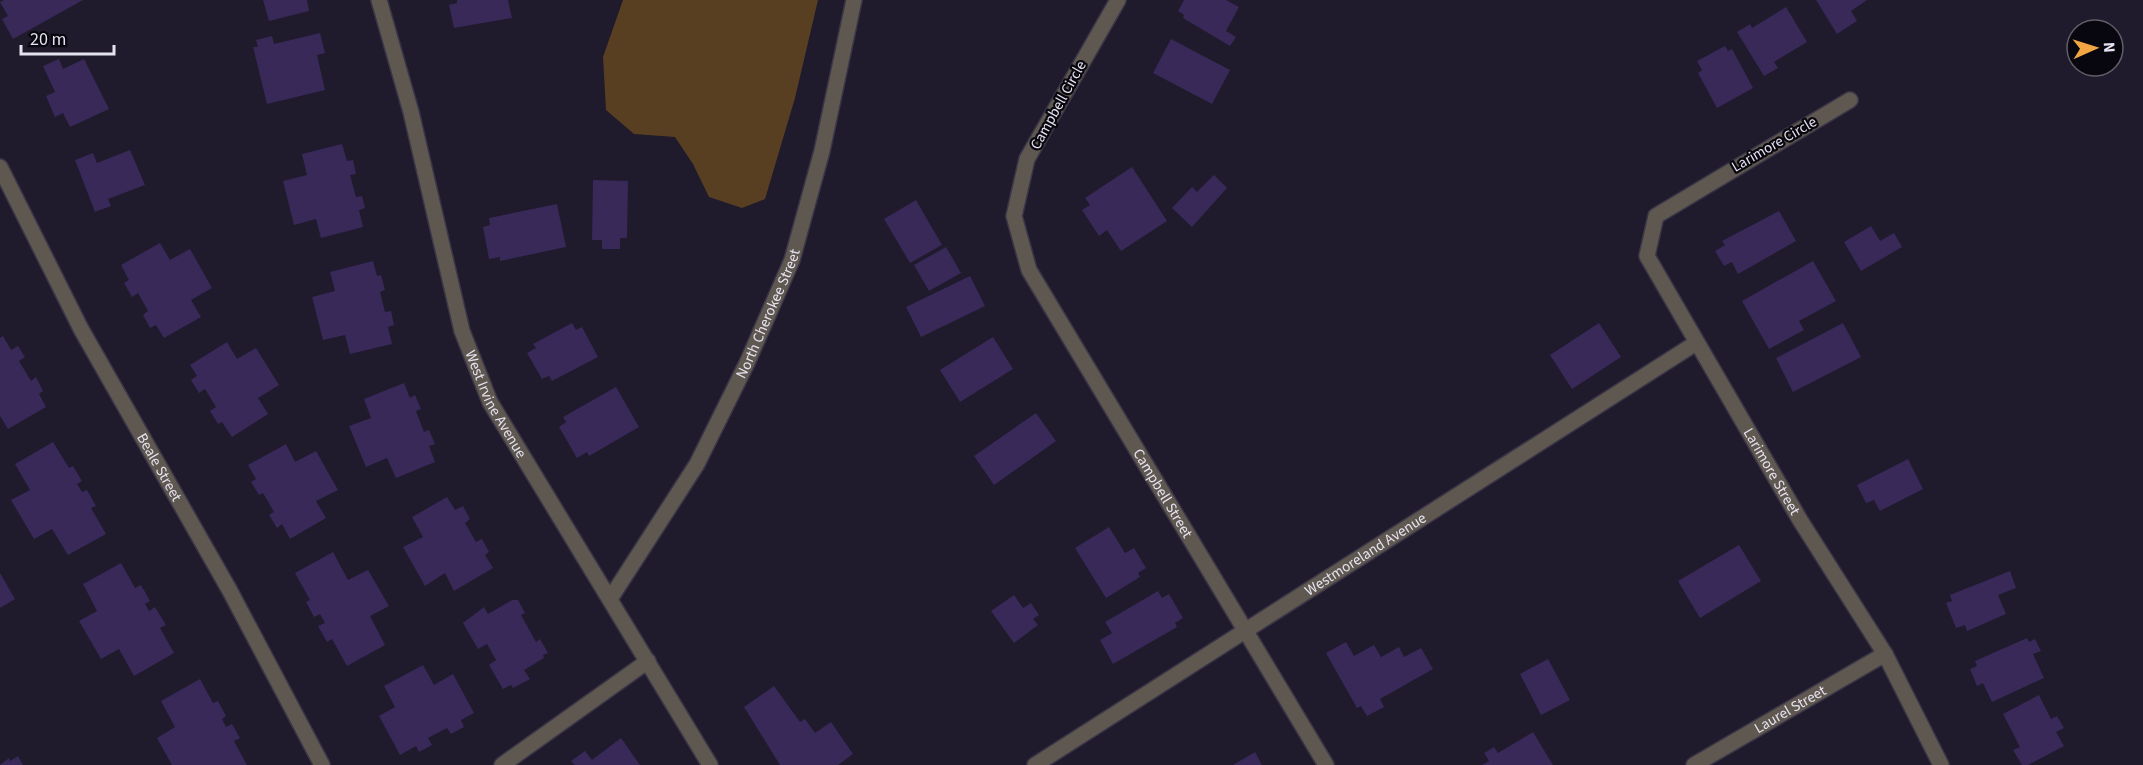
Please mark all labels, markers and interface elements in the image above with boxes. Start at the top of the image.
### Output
scale bar [21,18,114,56]
north arrow [2065,18,2125,78]
text: 20 m [30,27,66,52]
text: N [2098,41,2120,53]
street label: Campbell Circle [1025,57,1092,153]
street label: Larimore Circle [1728,112,1821,177]
street label: North Cherokee Street [731,247,806,382]
street label: West Irvine Avenue [460,347,532,462]
street label: Larimore Street [1738,424,1805,519]
street label: Beale Street [131,429,187,505]
street label: Campbell Street [1128,445,1197,542]
street label: Westmoreland Avenue [1301,508,1431,601]
street label: Laurel Street [1750,680,1830,739]

